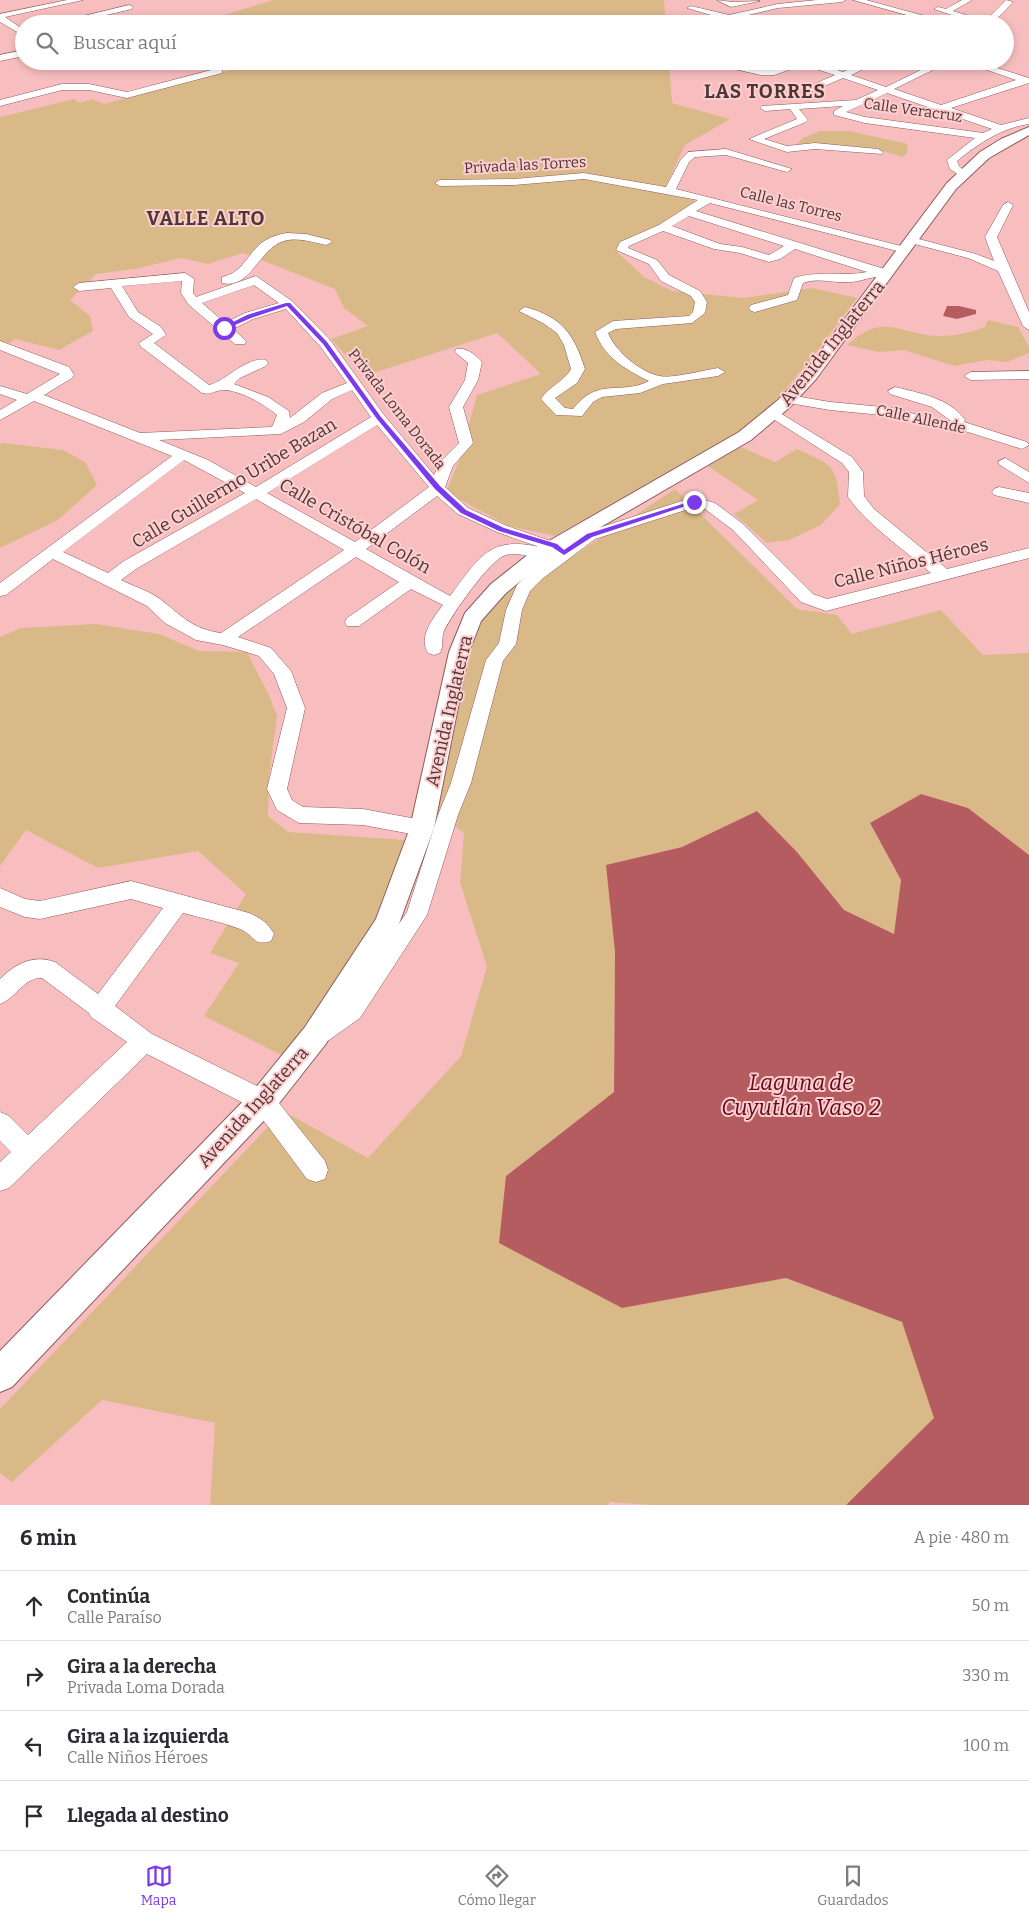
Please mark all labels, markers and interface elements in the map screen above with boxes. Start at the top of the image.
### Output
search box [15,15,1014,70]
icon: search [33,29,61,57]
text: Buscar aquí [73,31,177,54]
district label: LAS TORRES [704,80,826,103]
street label: Calle Veracruz [862,94,964,126]
street label: Privada las Torres [463,153,587,177]
street label: Calle las Torres [738,183,844,225]
district label: VALLE ALTO [147,207,265,230]
street label: Avenida Inglaterra [775,276,889,410]
route start [213,317,236,340]
street label: Privada Loma Dorada [344,345,450,473]
street label: Calle Allende [874,401,968,437]
street label: Calle Guillermo Uribe Bazan [128,413,341,553]
street label: Calle Cristóbal Colón [275,474,435,579]
route end [683,491,706,514]
street label: Calle Niños Héroes [831,533,991,593]
street label: Avenida Inglaterra [421,633,477,789]
street label: Avenida Inglaterra [193,1042,313,1172]
water label: Laguna de Cuyutlán Vaso 2 [721,1069,881,1121]
text: 6 min [20,1525,76,1551]
text: A pie · 480 m [914,1528,1009,1547]
text: Continúa [67,1585,150,1608]
icon: ahead [20,1592,48,1620]
text: 50 m [972,1596,1009,1615]
text: Calle Paraíso [67,1608,162,1627]
text: Gira a la derecha [67,1655,216,1678]
icon: right [20,1662,48,1690]
text: 330 m [962,1666,1009,1685]
text: Privada Loma Dorada [67,1678,225,1697]
text: Gira a la izquierda [67,1725,229,1748]
icon: left [20,1732,48,1760]
text: 100 m [964,1736,1009,1755]
text: Calle Niños Héroes [67,1748,208,1767]
icon: arrive [20,1802,48,1830]
text: Llegada al destino [67,1804,229,1827]
tab: Mapa [141,1862,177,1909]
tab: Cómo llegar [458,1862,536,1909]
tab: Guardados [817,1862,888,1909]

